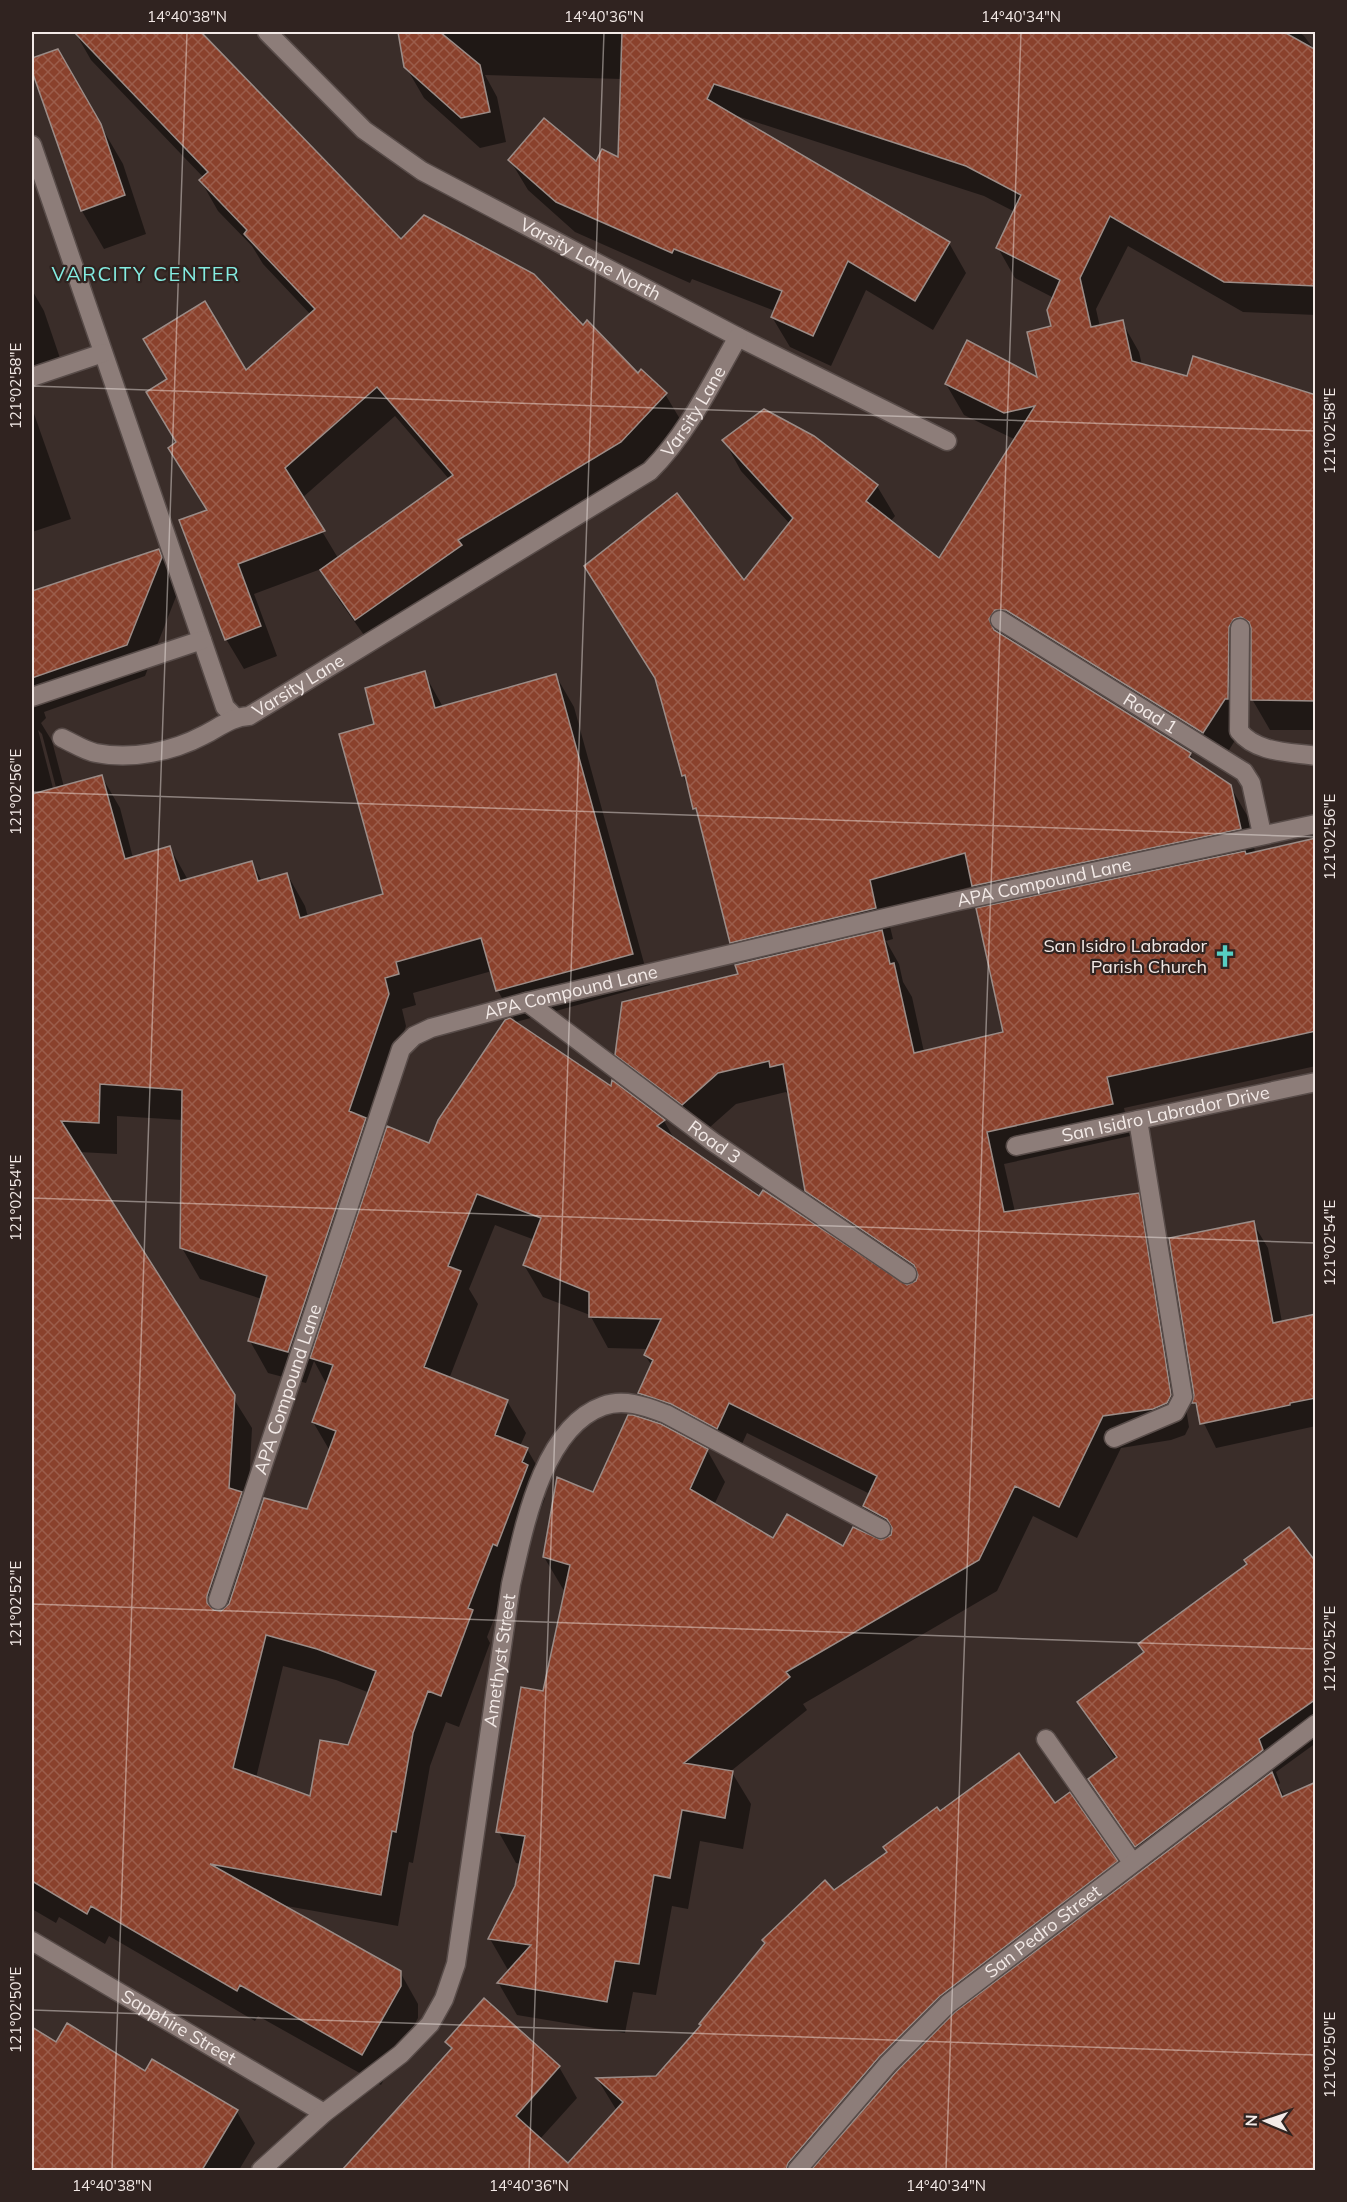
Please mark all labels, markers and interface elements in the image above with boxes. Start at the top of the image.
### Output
text: 14°40'38"N [147,7,227,26]
text: 14°40'36"N [564,7,644,26]
text: 14°40'34"N [981,7,1061,26]
street label: Varsity Lane North [516,212,665,305]
district label: VARCITY CENTER [52,261,240,286]
text: 121°02'58"E [6,343,25,429]
street label: Varsity Lane [656,362,731,462]
text: 121°02'58"E [1320,388,1339,474]
street label: Varsity Lane [248,649,348,722]
street label: Road 1 [1119,688,1182,739]
text: 121°02'56"E [6,749,25,835]
text: 121°02'56"E [1320,794,1339,880]
street label: APA Compound Lane [955,852,1133,912]
place label: San Isidro Labrador Parish Church [1043,934,1207,978]
church icon: San Isidro Labrador Parish Church [1212,943,1238,969]
street label: APA Compound Lane [481,960,660,1024]
street label: San Isidro Labrador Drive [1059,1080,1272,1147]
street label: Road 3 [683,1115,745,1169]
text: 121°02'54"E [6,1155,25,1241]
text: 121°02'54"E [1320,1200,1339,1286]
street label: APA Compound Lane [249,1301,326,1477]
text: 121°02'52"E [6,1561,25,1647]
street label: Amethyst Street [478,1592,520,1729]
text: 121°02'52"E [1320,1606,1339,1692]
street label: San Pedro Street [980,1880,1106,1983]
text: 121°02'50"E [6,1967,25,2053]
street label: Sapphire Street [117,1984,240,2070]
text: 121°02'50"E [1320,2012,1339,2098]
north arrow [1236,2091,1296,2151]
text: N [1241,2114,1261,2127]
text: 14°40'38"N [72,2176,152,2195]
text: 14°40'36"N [489,2176,569,2195]
text: 14°40'34"N [906,2176,986,2195]

